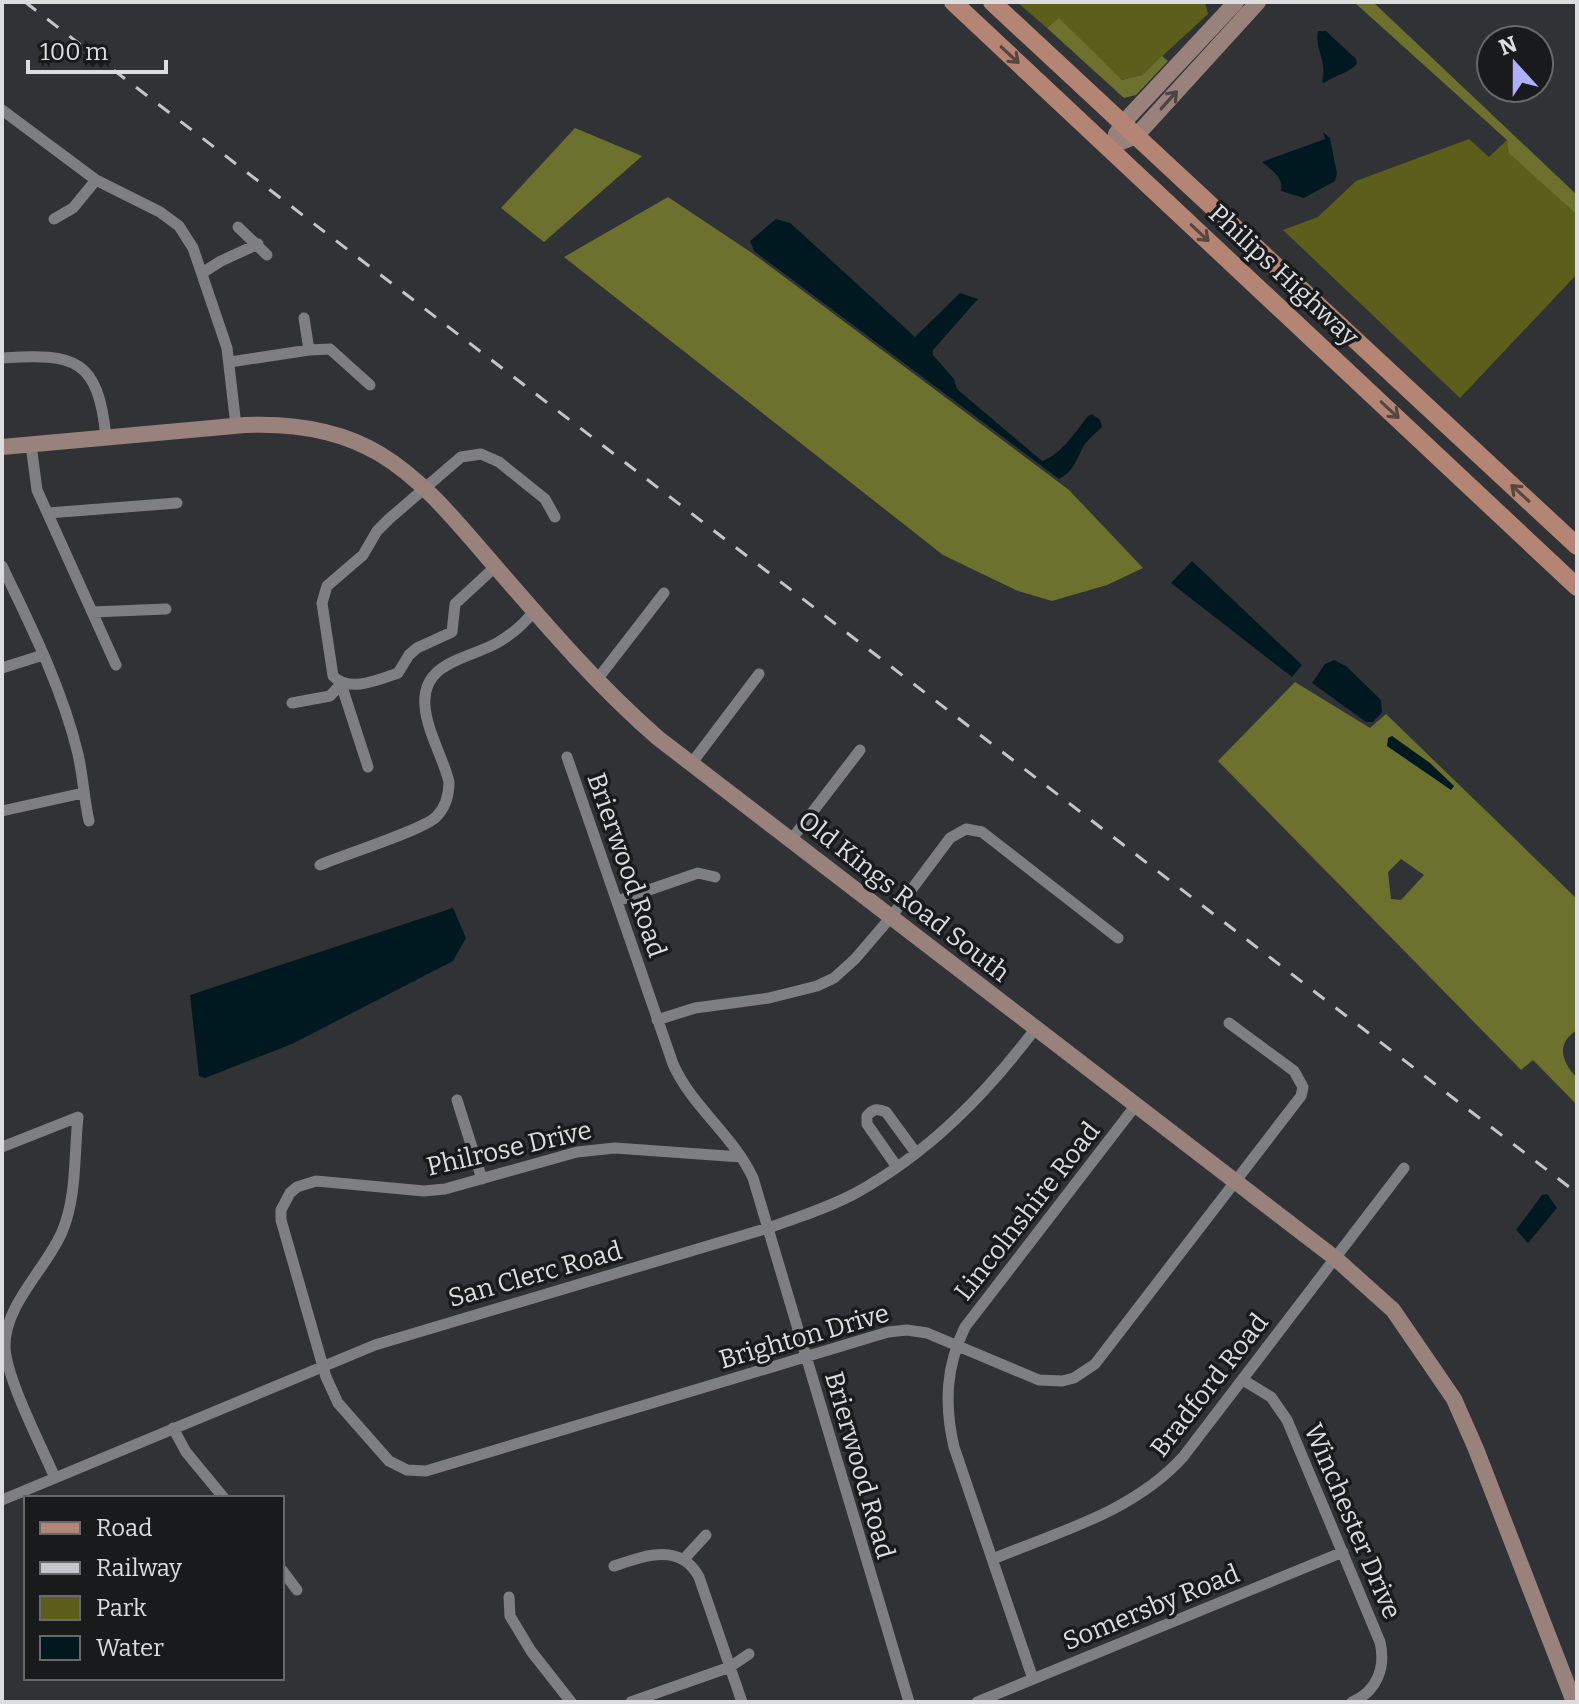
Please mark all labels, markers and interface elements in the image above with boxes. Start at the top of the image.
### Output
scale bar [28,24,166,74]
north arrow [1475,24,1555,104]
text: N [1495,30,1521,61]
text: 100 m [40,38,108,66]
one-way arrow [1000,46,1020,65]
one-way arrow [1159,90,1177,110]
street label: Philips Highway [1202,198,1365,353]
one-way arrow [1190,223,1210,241]
one-way arrow [1380,401,1400,419]
one-way arrow [1510,484,1530,502]
street label: Brierwood Road [580,769,673,961]
street label: Old Kings Road South [792,804,1015,988]
street label: Philrose Drive [424,1114,595,1183]
street label: Lincolnshire Road [948,1116,1107,1307]
street label: San Clerc Road [445,1235,626,1314]
street label: Brighton Drive [716,1297,893,1376]
street label: Bradford Road [1144,1308,1275,1463]
street label: Brierwood Road [818,1368,901,1562]
street label: Winchester Drive [1297,1419,1408,1624]
legend [24,1496,284,1680]
text: Road [96,1514,152,1542]
text: Railway [96,1554,182,1582]
street label: Somersby Road [1058,1558,1244,1657]
text: Park [96,1594,147,1622]
text: Water [96,1634,164,1662]

